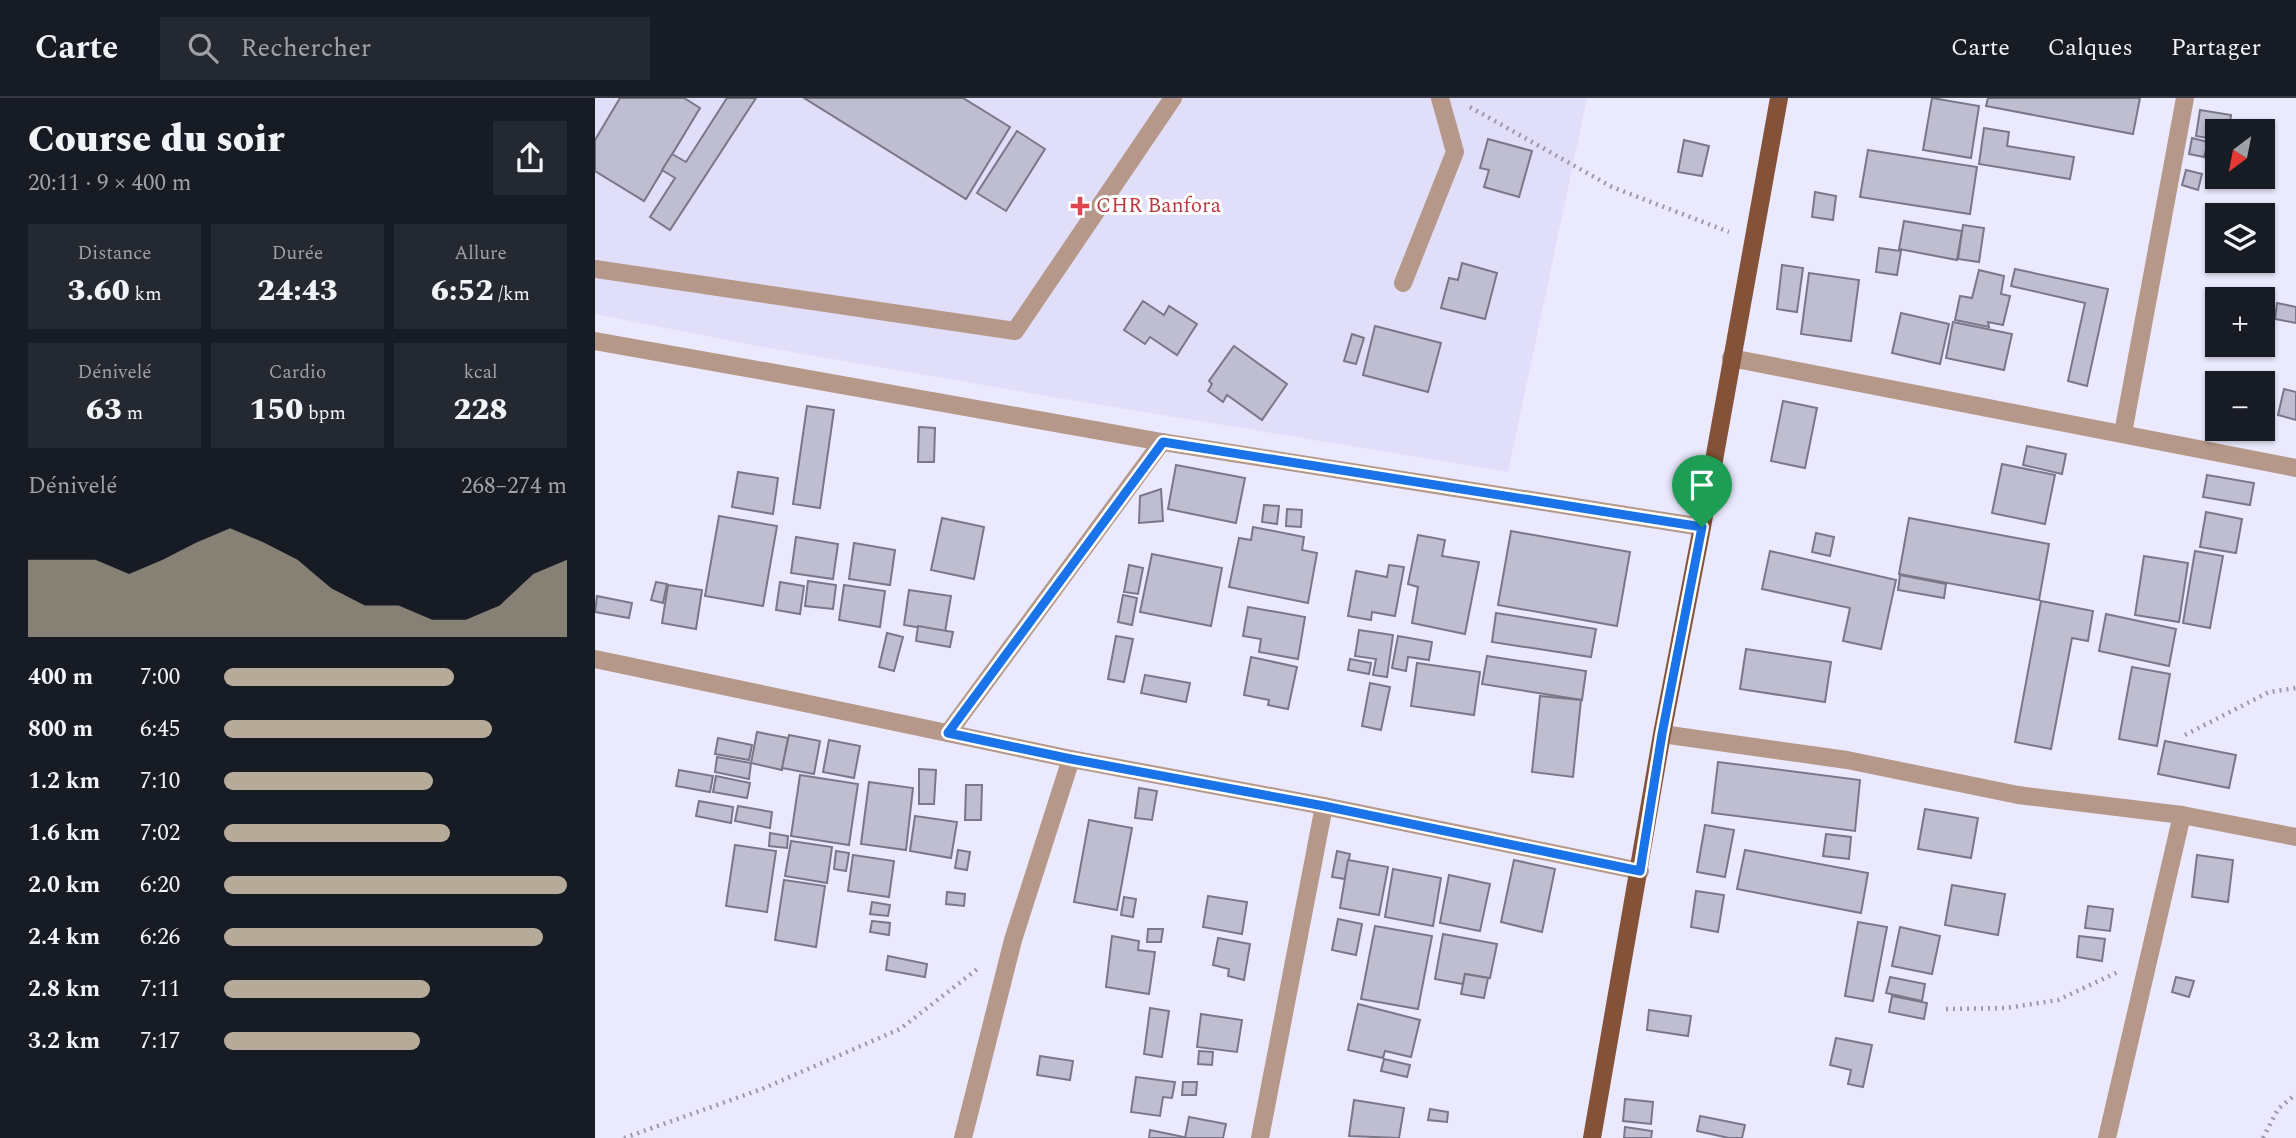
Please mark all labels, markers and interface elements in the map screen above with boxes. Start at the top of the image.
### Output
search box [160,17,650,80]
text: Carte [35,23,118,73]
text: Rechercher [240,28,371,68]
icon: search [184,29,222,67]
text: Carte [1951,30,2010,66]
text: Calques [2048,30,2133,66]
text: Partager [2171,30,2261,66]
text: Course du soir [28,111,284,169]
north arrow [2205,119,2275,189]
map controls [2205,119,2275,441]
button: share [493,121,567,195]
text: 20:11 · 9 × 400 m [28,166,192,201]
place label: CHR Banfora [1096,190,1222,222]
marker: CHR Banfora [1070,196,1090,216]
button: layers [2205,203,2275,273]
text: Distance [77,239,152,268]
text: Durée [272,239,323,268]
text: Allure [454,239,507,268]
text: 3.60 [67,268,130,314]
text: 24:43 [257,268,338,314]
text: 6:52 [431,268,493,314]
text: km [130,280,162,309]
text: /km [493,280,530,309]
button: + [2205,287,2275,357]
text: Dénivelé [78,358,151,387]
text: Cardio [269,358,326,387]
text: kcal [463,358,498,387]
button: − [2205,371,2275,441]
text: 63 [86,387,122,433]
text: 150 [249,387,303,433]
text: 228 [454,387,508,433]
text: m [122,399,143,428]
text: bpm [303,399,346,428]
pin [1672,455,1732,527]
icon: arrive [1683,466,1721,504]
text: Dénivelé [28,469,118,504]
text: 268–274 m [461,469,567,504]
text: 400 m [28,660,93,695]
text: 7:00 [140,660,180,695]
text: 800 m [28,712,93,747]
text: 6:45 [140,712,180,747]
text: 1.2 km [28,764,100,799]
text: 7:10 [140,764,180,799]
text: 1.6 km [28,816,100,851]
text: 7:02 [140,816,180,851]
text: 2.0 km [28,868,100,903]
text: 6:20 [140,868,180,903]
text: 2.4 km [28,920,100,955]
text: 6:26 [140,920,180,955]
text: 2.8 km [28,972,100,1007]
text: 7:11 [140,972,180,1007]
text: 3.2 km [28,1024,100,1059]
text: 7:17 [140,1024,180,1059]

